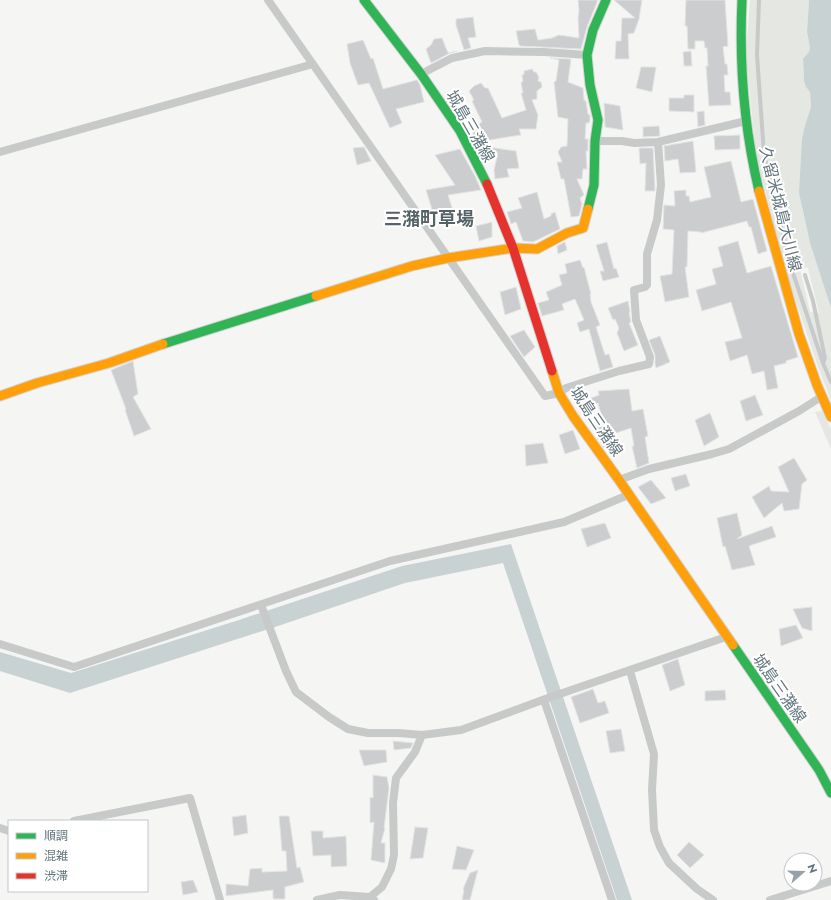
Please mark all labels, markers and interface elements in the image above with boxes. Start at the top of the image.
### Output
street label: 城島三潴線 [441,86,501,167]
street label: 久留米城島大川線 [754,144,807,274]
district label: 三潴町草場 [384,206,474,232]
street label: 城島三潴線 [565,382,628,461]
street label: 城島三潴線 [747,649,812,728]
legend [8,820,148,892]
text: 順調 [44,827,68,845]
text: 混雑 [44,847,68,865]
north arrow [783,852,823,892]
text: N [803,862,821,875]
text: 渋滞 [44,867,68,885]

